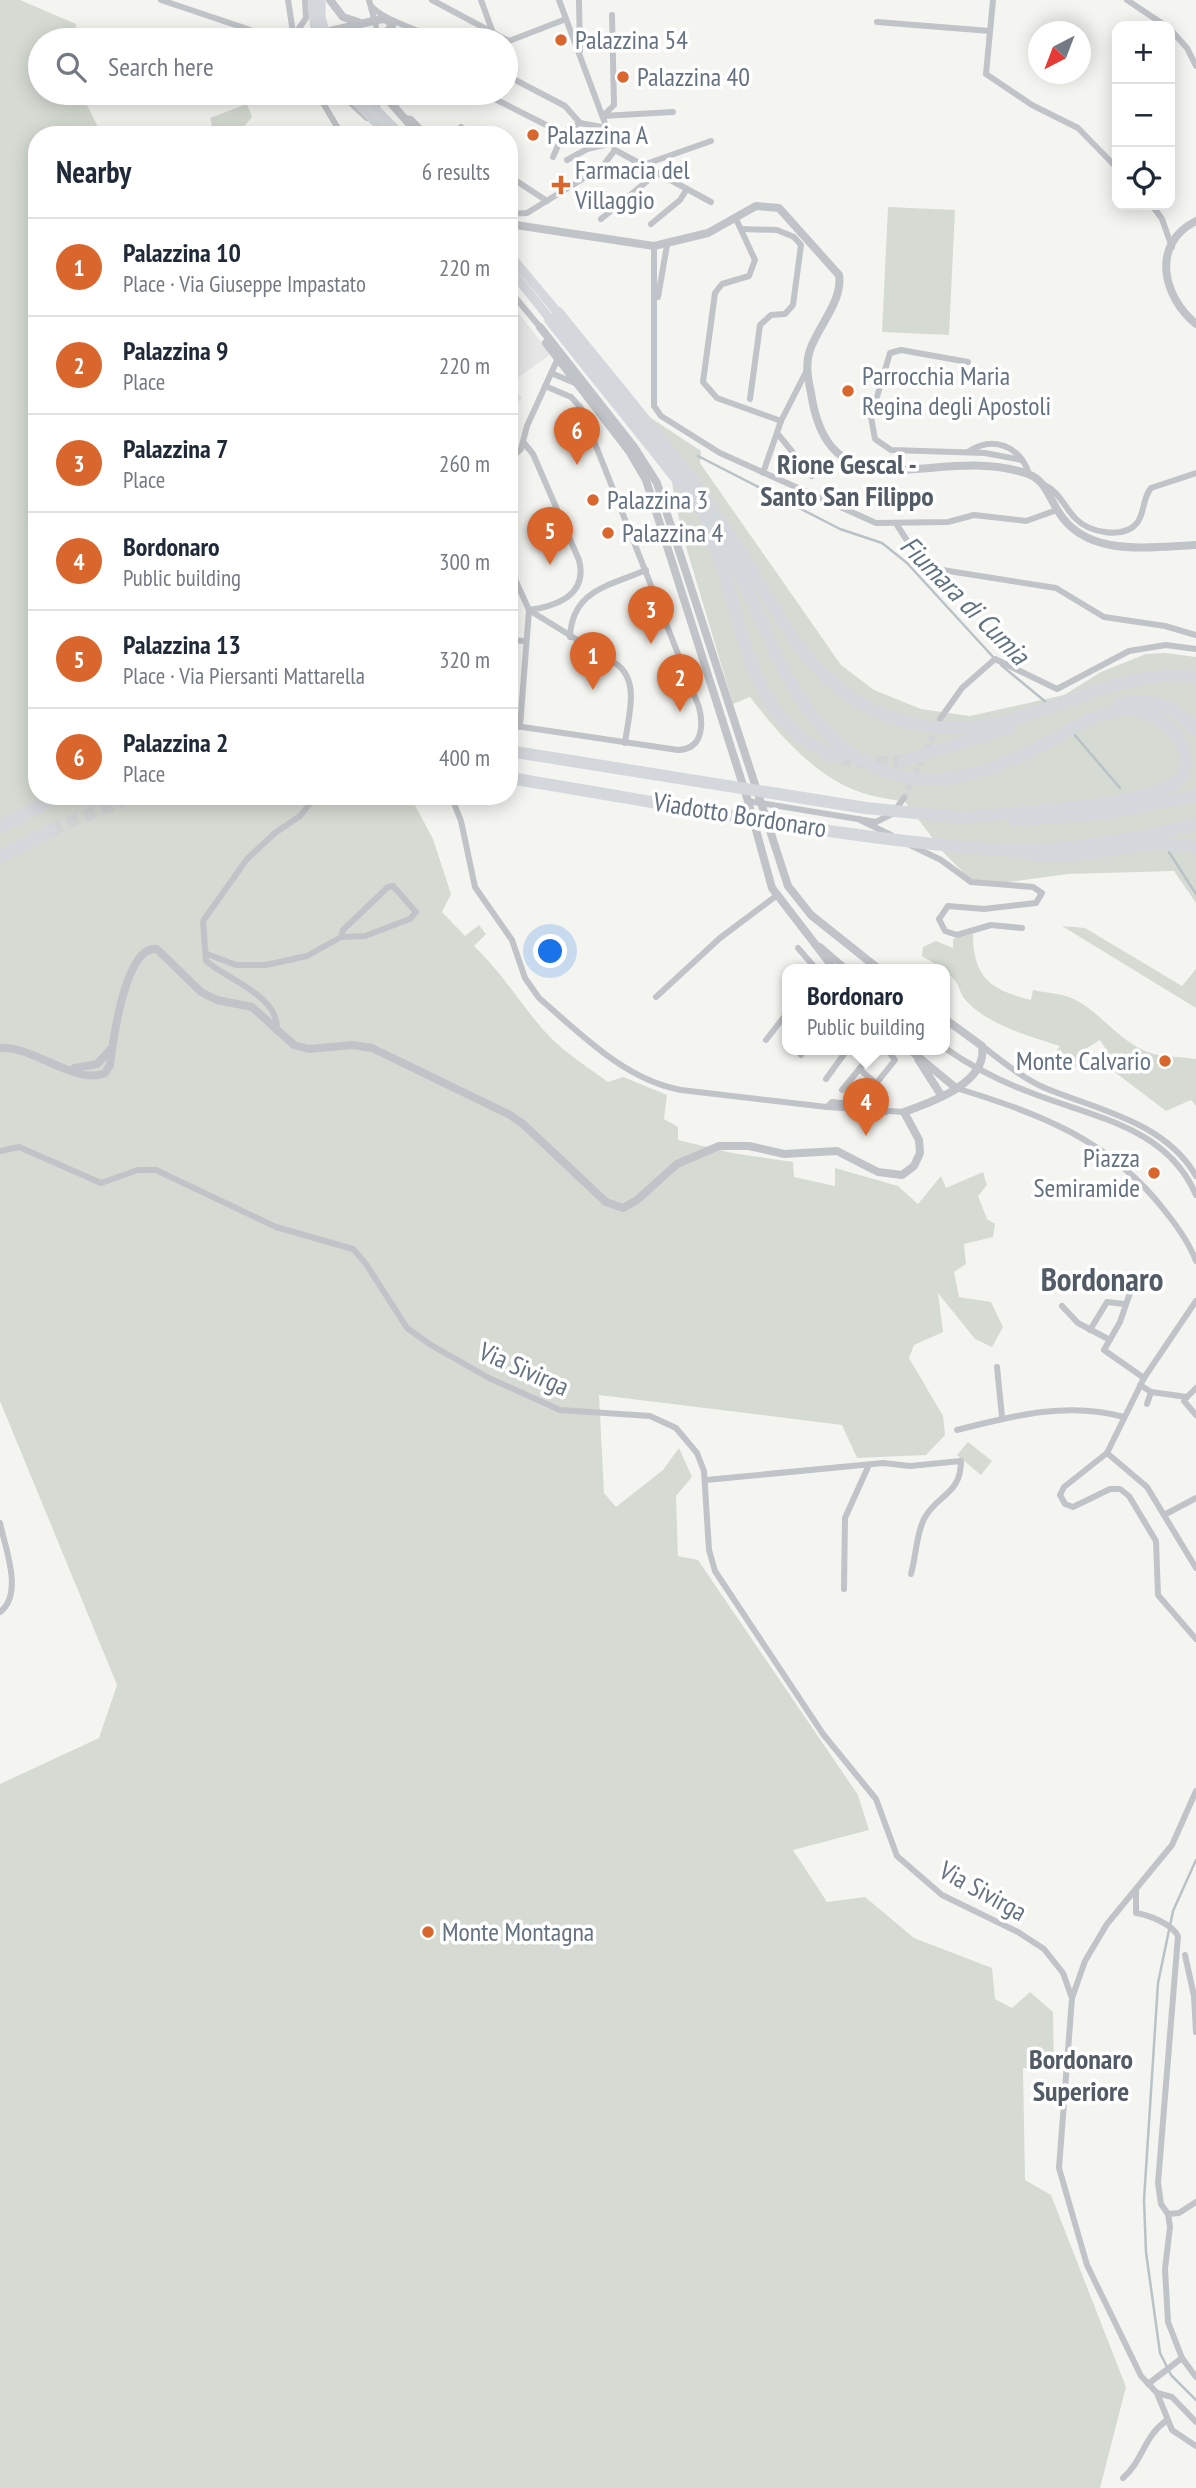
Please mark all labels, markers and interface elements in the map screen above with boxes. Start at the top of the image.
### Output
north arrow [1028,21,1091,84]
map controls [1112,21,1175,210]
button: + [1112,21,1175,84]
place label: Palazzina 54 [575,23,688,56]
search box [28,28,518,105]
marker: Palazzina 54 [553,32,569,48]
icon: search [52,48,90,86]
text: Search here [108,50,214,83]
place label: Palazzina 40 [637,60,750,93]
marker: Palazzina 40 [615,69,631,85]
button: − [1112,84,1175,147]
place label: Palazzina A [547,118,649,151]
marker: Palazzina A [525,127,541,143]
button: locate [1112,147,1175,210]
text: Nearby [56,152,131,191]
place label: Farmacia del Villaggio [574,153,689,216]
text: 6 results [422,157,490,186]
marker: Farmacia del Villaggio [553,177,569,193]
text: Palazzina 10 [123,236,241,269]
text: 1 [74,253,85,282]
text: 220 m [439,253,490,282]
text: Place · Via Giuseppe Impastato [123,269,366,298]
text: Palazzina 9 [123,334,228,367]
text: 2 [74,351,85,380]
text: 220 m [439,351,490,380]
place label: Parrocchia Maria Regina degli Apostoli [862,359,1051,422]
text: Place [123,367,165,396]
marker: Parrocchia Maria Regina degli Apostoli [840,383,856,399]
pin: 6 [554,407,600,465]
text: Palazzina 7 [123,432,228,465]
district label: Rione Gescal - Santo San Filippo [760,445,934,514]
text: 3 [74,449,85,478]
text: 260 m [439,449,490,478]
text: Place [123,465,165,494]
place label: Palazzina 3 [607,483,708,516]
marker: Palazzina 3 [585,492,601,508]
pin: 5 [527,507,573,565]
place label: Palazzina 4 [622,516,724,549]
marker: Palazzina 4 [600,525,616,541]
water label: Fiumara di Cumia [893,527,1039,673]
text: Bordonaro [123,530,220,563]
text: 4 [74,547,85,576]
text: 300 m [439,547,490,576]
text: Public building [123,563,241,592]
pin: 3 [628,586,674,644]
text: Palazzina 13 [123,628,241,661]
pin: 1 [570,632,616,690]
text: 5 [74,645,85,674]
text: 320 m [439,645,490,674]
pin: 2 [657,654,703,712]
text: Place · Via Piersanti Mattarella [123,661,365,690]
text: Palazzina 2 [123,726,228,759]
text: 6 [74,743,85,772]
text: 400 m [439,743,490,772]
text: Place [123,759,165,788]
street label: Viadotto Bordonaro [650,784,829,844]
your location [533,934,567,968]
popup [782,964,950,1055]
text: Bordonaro [807,979,904,1012]
text: Public building [807,1012,925,1041]
place label: Monte Calvario [1016,1044,1151,1077]
marker: Monte Calvario [1157,1053,1173,1069]
pin: 4 [843,1078,889,1136]
place label: Piazza Semiramide [1033,1141,1140,1204]
marker: Piazza Semiramide [1146,1165,1162,1181]
district label: Bordonaro [1041,1257,1163,1300]
street label: Via Sivirga [473,1334,574,1403]
street label: Via Sivirga [933,1853,1033,1928]
place label: Monte Montagna [442,1915,594,1948]
marker: Monte Montagna [420,1924,436,1940]
district label: Bordonaro Superiore [1029,2040,1133,2109]

